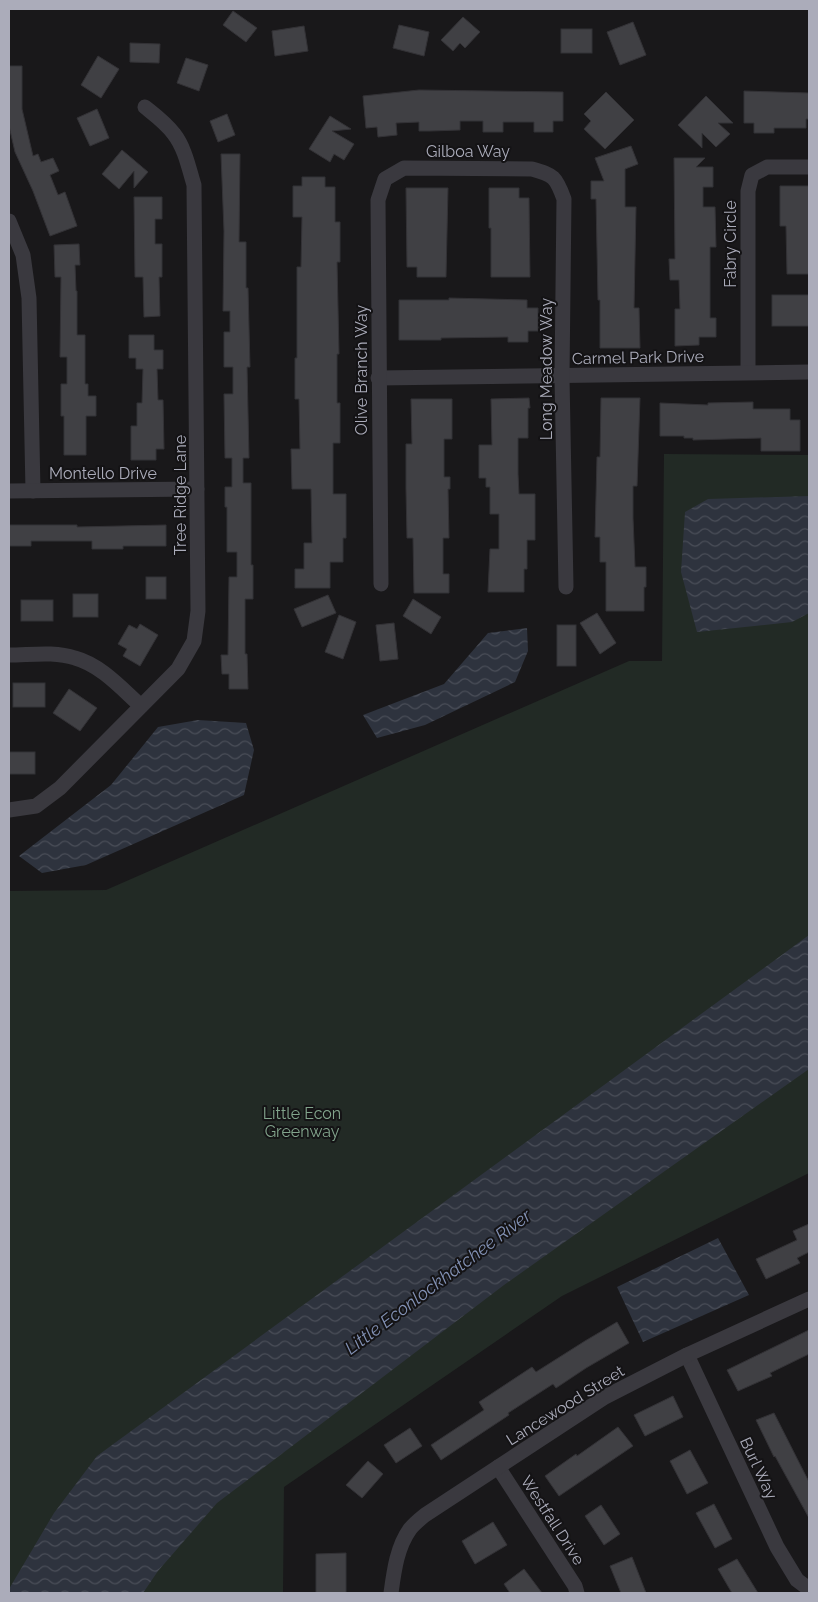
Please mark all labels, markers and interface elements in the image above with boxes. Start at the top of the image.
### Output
street label: Gilboa Way [426,142,510,161]
street label: Fabry Circle [721,200,740,288]
street label: Long Meadow Way [537,298,556,440]
street label: Olive Branch Way [352,304,371,435]
street label: Carmel Park Drive [572,347,704,368]
street label: Tree Ridge Lane [171,435,190,555]
street label: Montello Drive [49,464,157,483]
park label: Little Econ Greenway [263,1104,341,1141]
water label: Little Econlockhatchee River [341,1204,536,1358]
street label: Lancewood Street [503,1361,628,1449]
street label: Burl Way [736,1434,781,1503]
street label: Westfall Drive [517,1472,588,1568]

